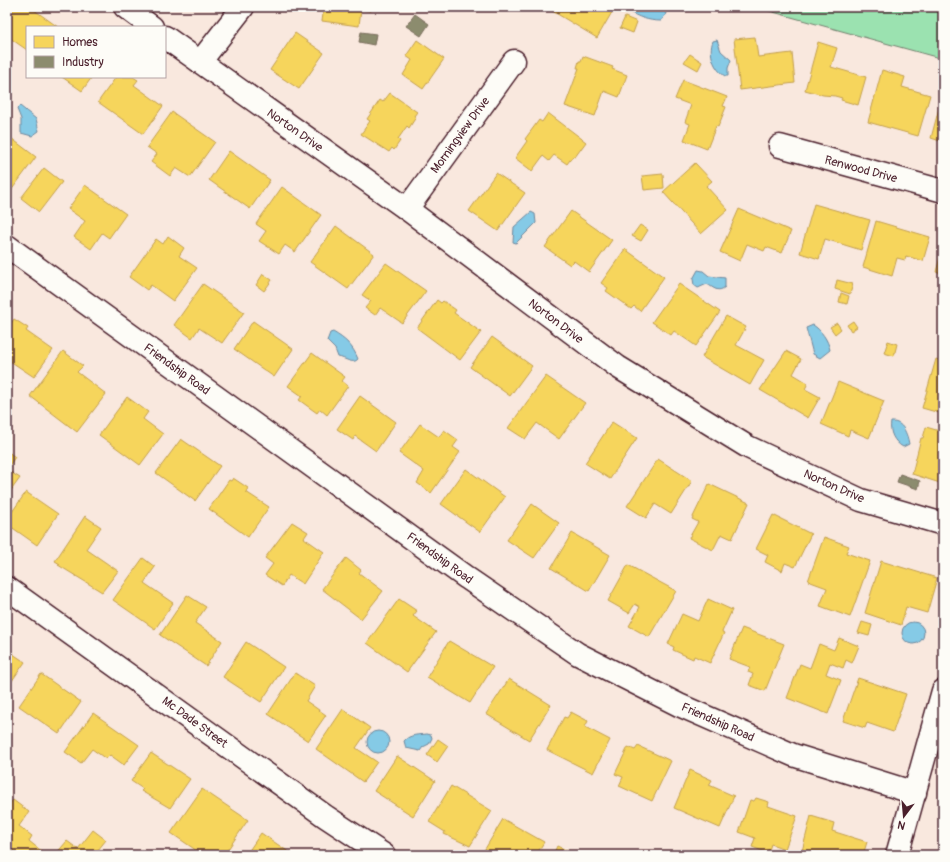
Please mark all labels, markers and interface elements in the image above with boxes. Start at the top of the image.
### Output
legend [26,26,166,78]
text: Homes [62,35,98,50]
text: Industry [62,55,104,70]
street label: Morningview Drive [428,94,493,176]
street label: Norton Drive [264,106,326,155]
street label: Renwood Drive [823,153,899,186]
street label: Norton Drive [525,296,586,347]
street label: Friendship Road [141,340,213,399]
street label: Norton Drive [801,466,867,507]
street label: Friendship Road [404,529,476,588]
street label: Mc Dade Street [159,694,231,751]
street label: Friendship Road [679,700,757,745]
north arrow [884,796,924,836]
text: N [895,818,907,832]

